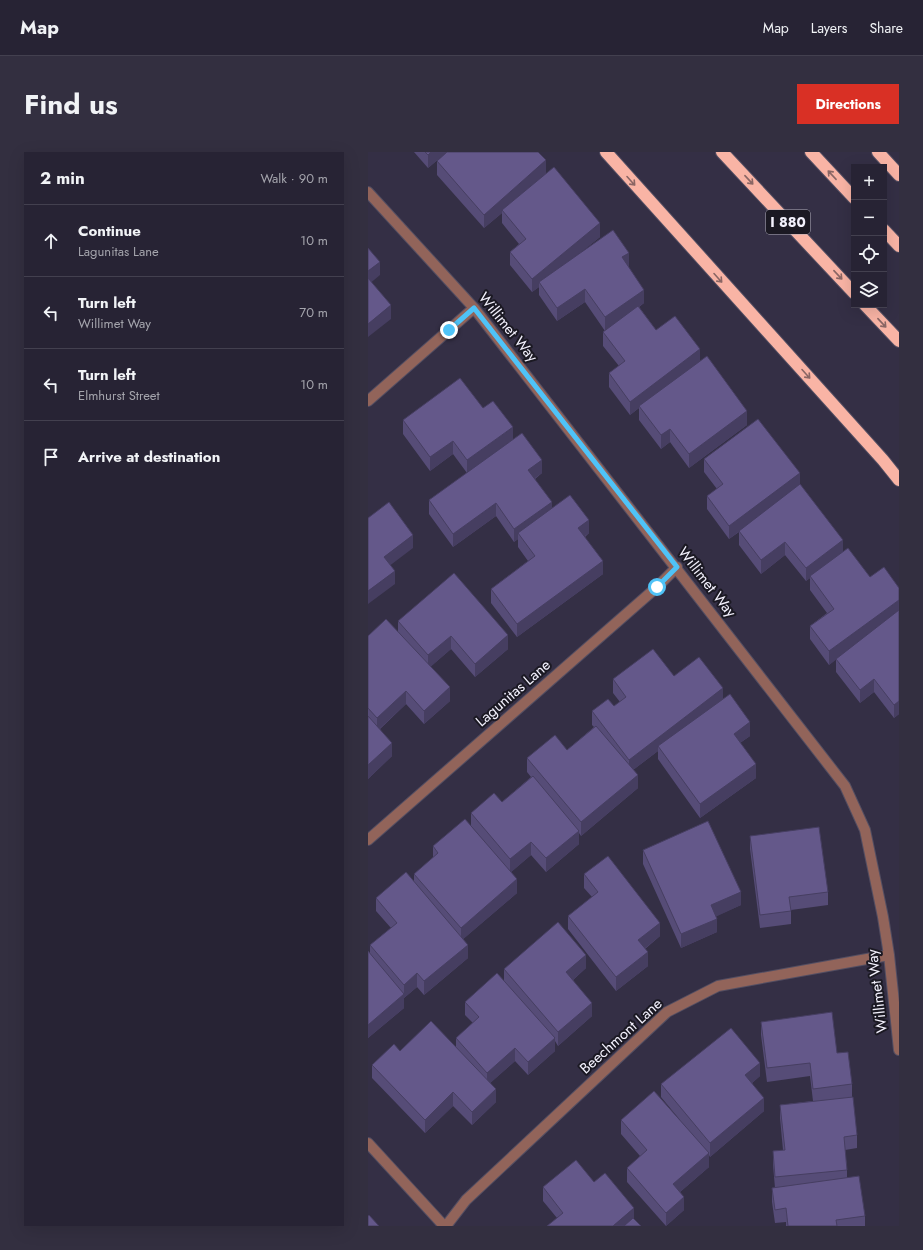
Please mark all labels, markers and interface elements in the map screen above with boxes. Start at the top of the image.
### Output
text: Map [20,14,59,41]
text: Map [763,18,789,38]
text: Layers [811,18,847,38]
text: Share [869,18,903,38]
text: Find us [24,84,118,125]
button: Directions [797,84,899,124]
map controls [851,164,887,308]
button: + [851,164,887,200]
text: 2 min [40,166,85,190]
text: Walk · 90 m [260,169,328,188]
one-way arrow [828,170,837,180]
one-way arrow [744,175,753,185]
one-way arrow [627,176,636,187]
button: − [851,200,887,236]
road number: I 880 [766,210,810,234]
text: Continue [78,220,141,242]
icon: ahead [40,230,62,252]
text: 10 m [300,231,328,250]
button: locate [851,236,887,272]
text: Lagunitas Lane [78,242,159,261]
one-way arrow [833,270,842,280]
button: layers [851,272,887,308]
one-way arrow [714,273,723,283]
street label: Willimet Way [473,287,543,367]
text: Turn left [78,292,136,314]
icon: left [40,302,62,324]
text: 70 m [299,303,328,322]
text: Willimet Way [78,314,151,333]
one-way arrow [877,318,887,328]
route end [440,321,458,339]
text: Turn left [78,364,136,386]
one-way arrow [801,369,810,379]
icon: left [40,374,62,396]
text: 10 m [300,375,328,394]
text: Elmhurst Street [78,386,160,405]
icon: arrive [40,446,62,468]
text: Arrive at destination [78,446,220,468]
street label: Willimet Way [672,542,742,622]
route start [648,578,666,596]
street label: Lagunitas Lane [471,654,556,732]
street label: Willimet Way [861,947,893,1034]
street label: Beechmont Lane [575,993,667,1079]

